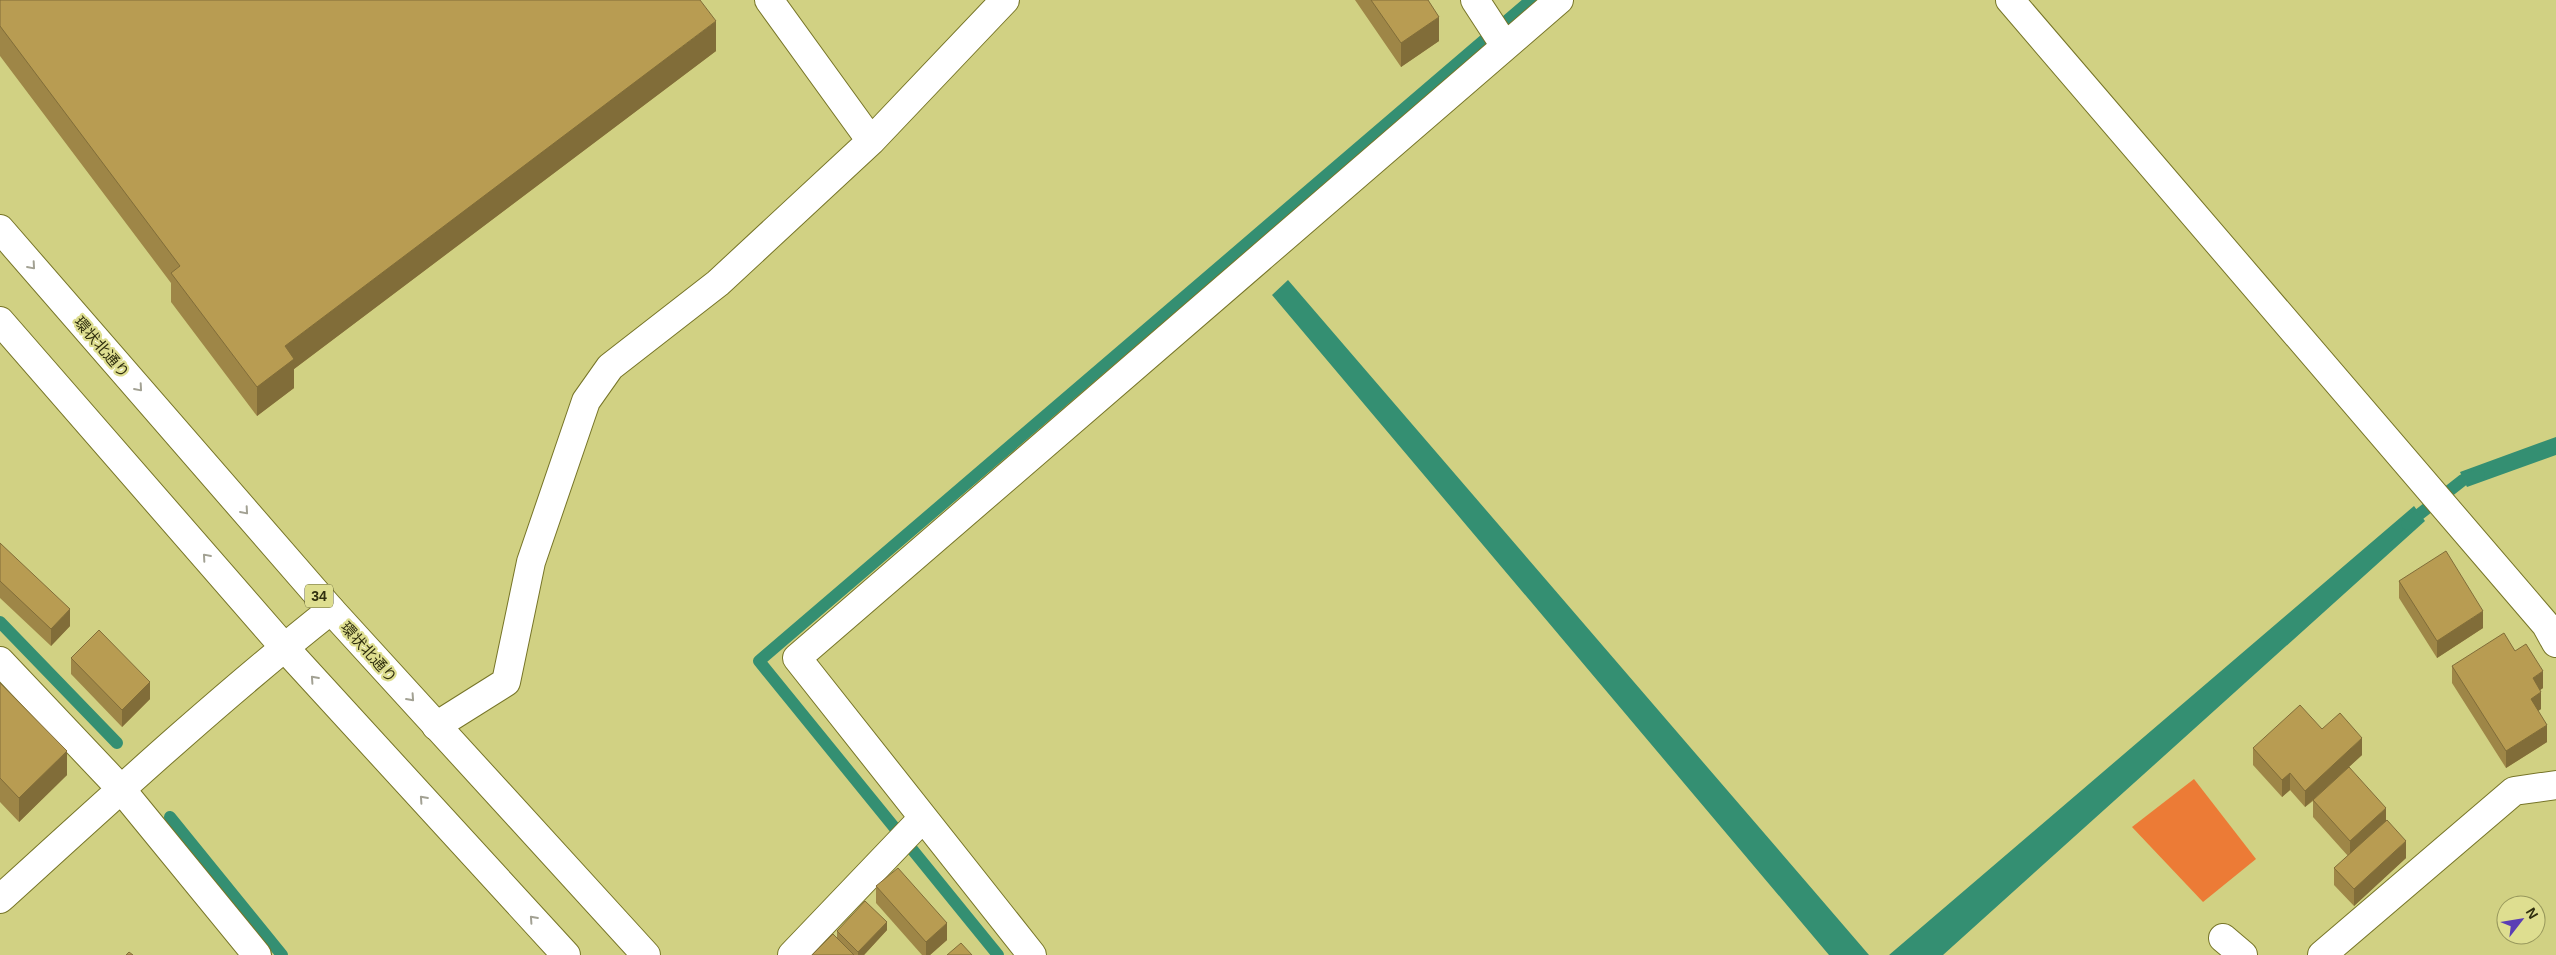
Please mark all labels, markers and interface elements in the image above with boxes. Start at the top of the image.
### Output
one-way arrow [26,260,35,269]
street label: 環状北通り [71,313,133,381]
one-way arrow [133,383,142,392]
one-way arrow [239,506,248,515]
one-way arrow [203,554,212,563]
road number: 34 [305,584,333,608]
street label: 環状北通り [338,618,400,686]
one-way arrow [311,676,320,685]
one-way arrow [405,693,414,702]
one-way arrow [420,796,429,805]
north arrow [2496,895,2546,945]
text: N [2523,905,2542,922]
one-way arrow [530,916,539,925]

